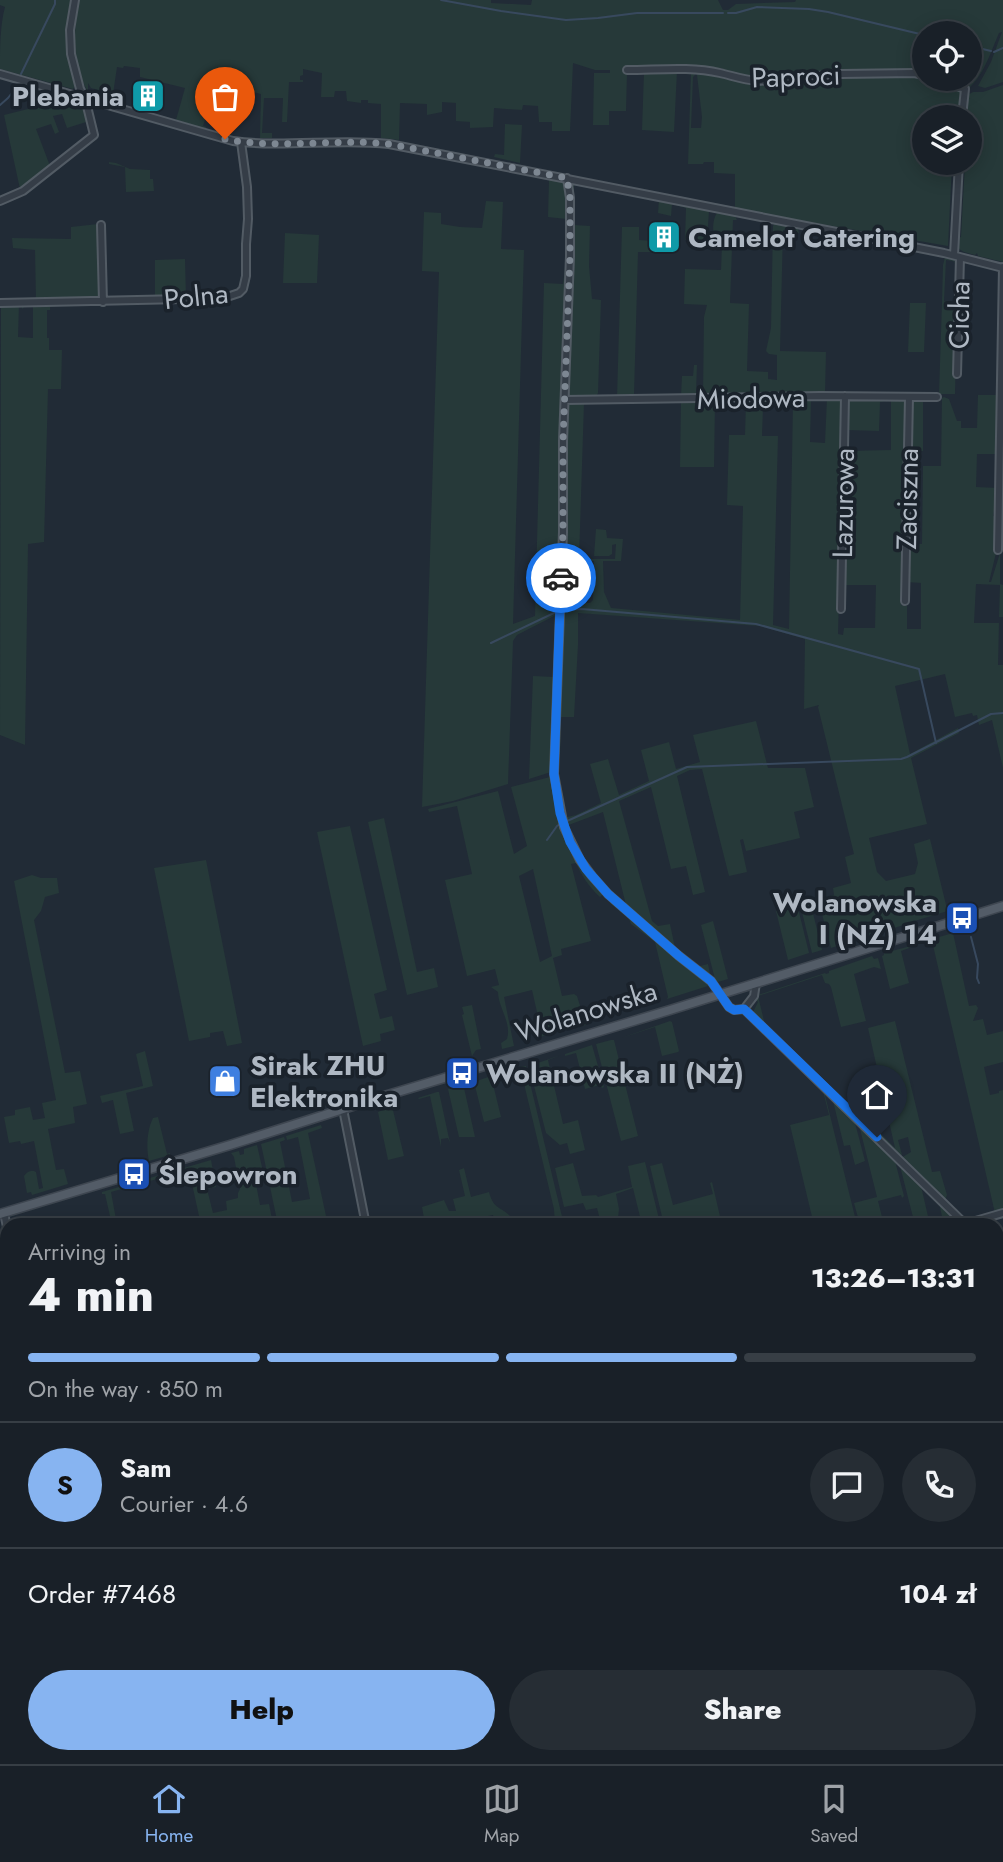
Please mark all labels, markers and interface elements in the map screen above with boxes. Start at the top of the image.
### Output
map controls [912,21,982,175]
button: locate [912,21,982,91]
street label: Paproci [751,54,841,99]
pin [195,67,255,139]
place label: Plebania [12,76,124,117]
building icon: Plebania [129,77,167,115]
icon: bag [206,78,244,116]
button: layers [912,105,982,175]
place label: Camelot Catering [688,217,915,258]
building icon: Camelot Catering [645,218,683,256]
street label: Polna [162,273,230,320]
street label: Cicha [938,281,981,349]
street label: Miodowa [696,377,806,420]
street label: Lazurowa [822,448,865,558]
street label: Zaciszna [886,448,929,550]
courier [526,543,596,613]
icon: car [542,559,580,597]
place label: Wolanowska I (NŻ) 14 [773,882,937,955]
bus stop icon: Wolanowska I (NŻ) 14 [943,899,981,937]
street label: Wolanowska [510,970,662,1052]
place label: Sirak ZHU Elektronika [250,1045,398,1118]
place label: Wolanowska II (NŻ) [486,1053,744,1094]
bus stop icon: Wolanowska II (NŻ) [443,1054,481,1092]
shop icon: Sirak ZHU Elektronika [206,1062,244,1100]
pin [847,1065,907,1137]
icon: home [858,1076,896,1114]
place label: Ślepowron [158,1154,298,1195]
bus stop icon: Ślepowron [115,1155,153,1193]
text: Arriving in [28,1235,131,1269]
text: 13:26–13:31 [811,1259,976,1297]
text: 4 min [28,1262,154,1328]
text: On the way · 850 m [28,1372,223,1406]
button: chat [810,1448,884,1522]
button: phone [902,1448,976,1522]
text: Sam [120,1449,172,1487]
text: S [57,1466,73,1504]
text: Courier · 4.6 [120,1487,248,1521]
text: Order #7468 [28,1575,176,1613]
text: 104 zł [899,1575,976,1613]
button: Help [28,1670,495,1750]
button: Share [509,1670,976,1750]
tab: Home [145,1780,193,1849]
tab: Map [483,1780,521,1849]
tab: Saved [810,1780,858,1849]

